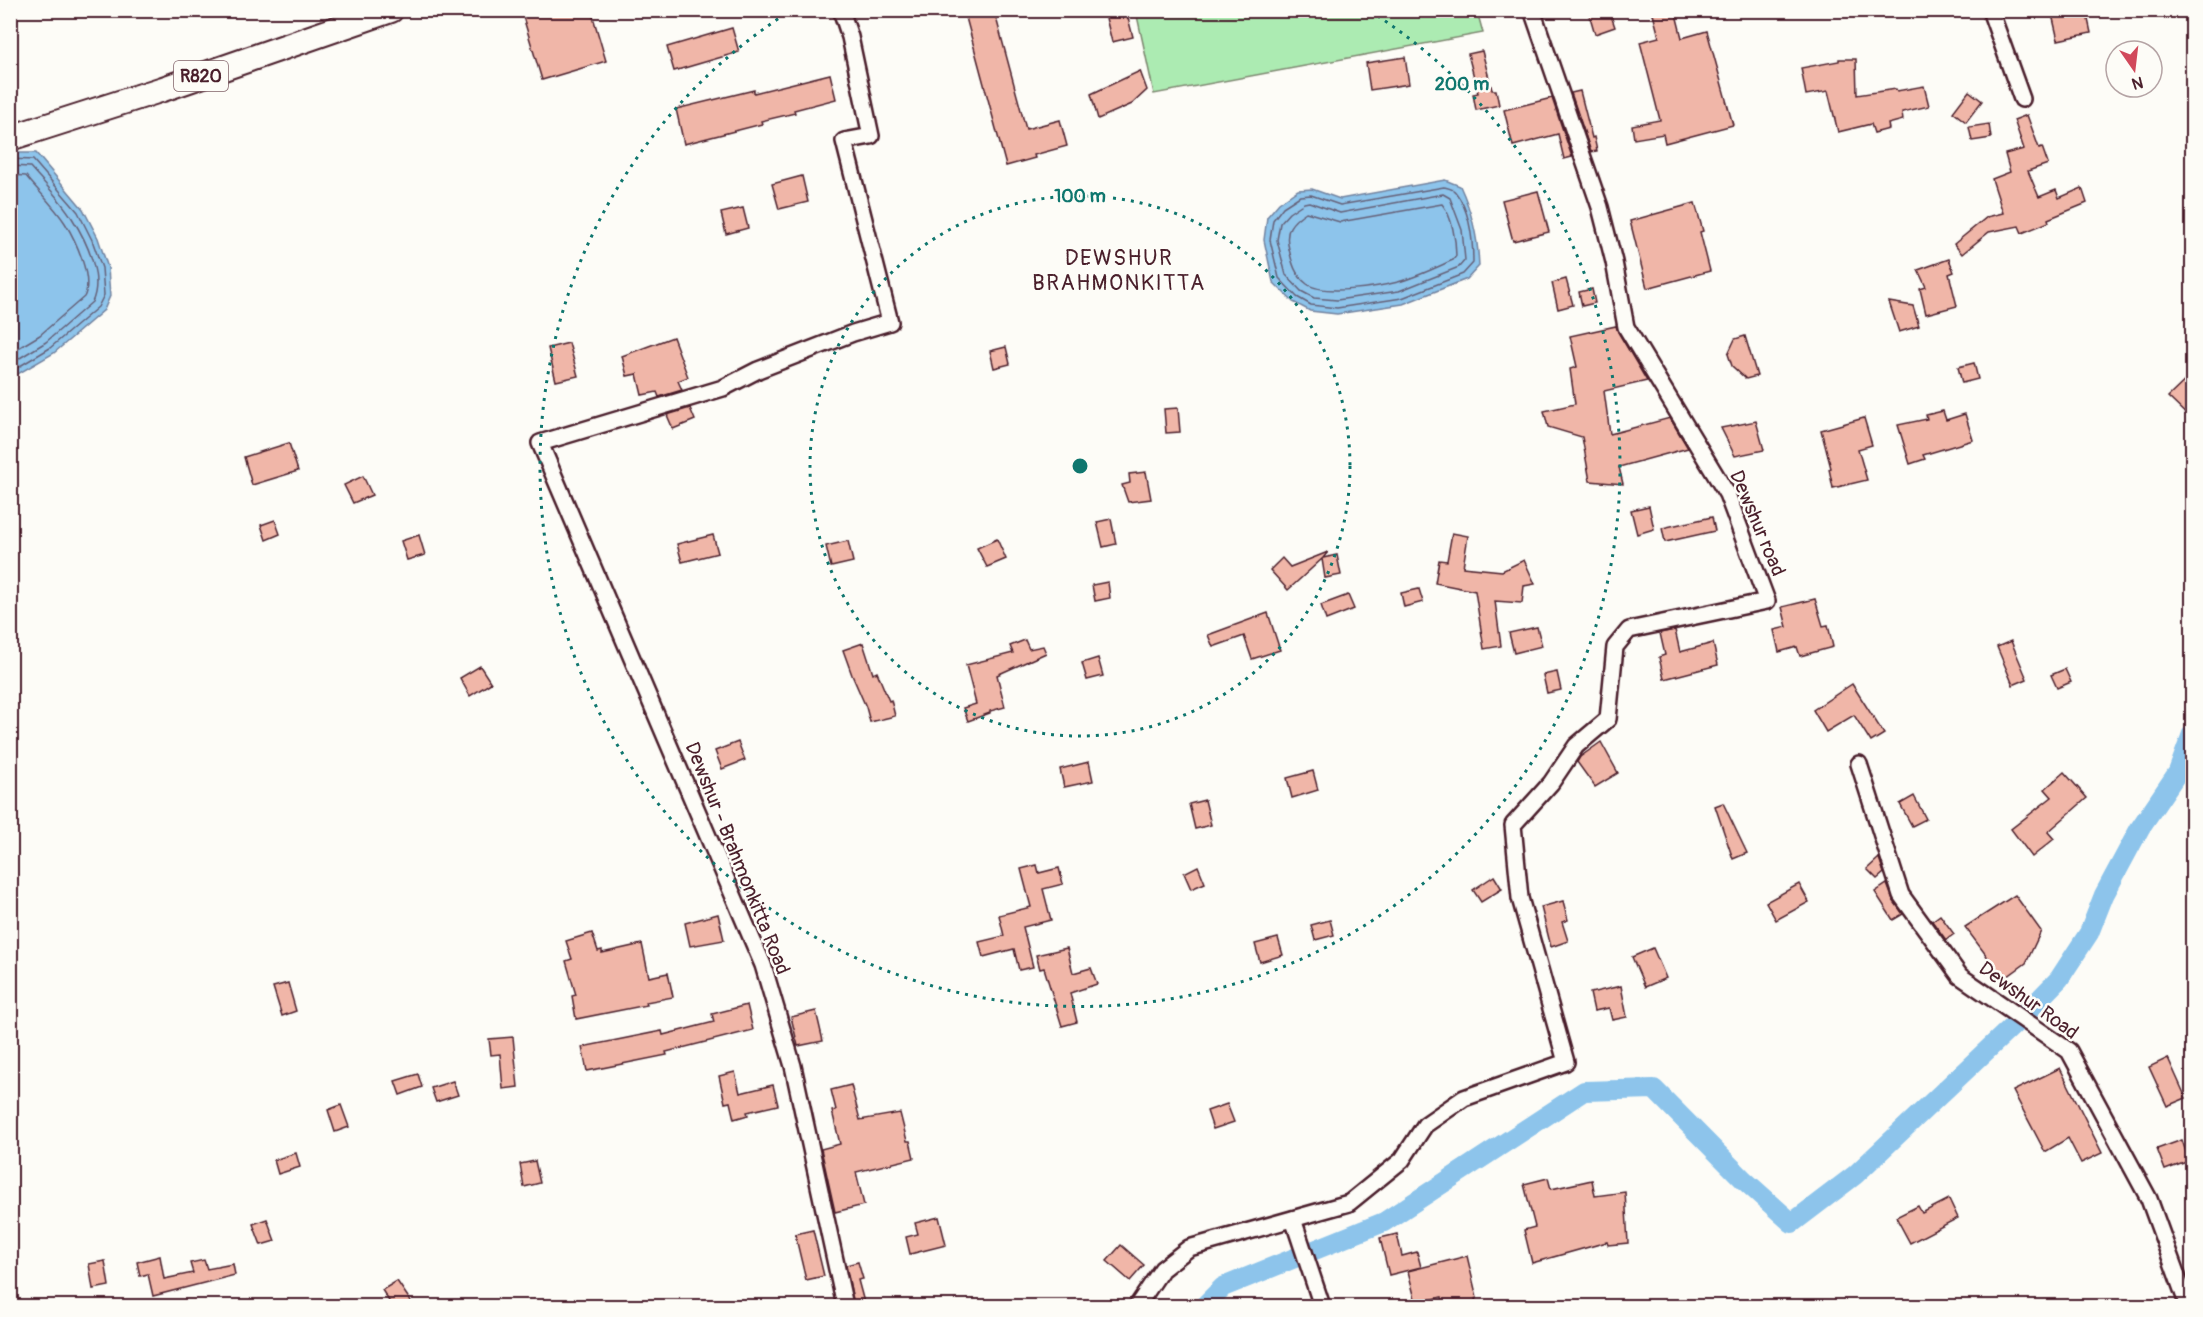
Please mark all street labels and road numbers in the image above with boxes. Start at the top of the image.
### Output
road number: R820 [174,61,228,91]
street label: Dewshur road [1724,467,1791,580]
street label: Dewshur - Brahmonkitta Road [679,738,796,978]
street label: Dewshur Road [1974,956,2083,1045]

